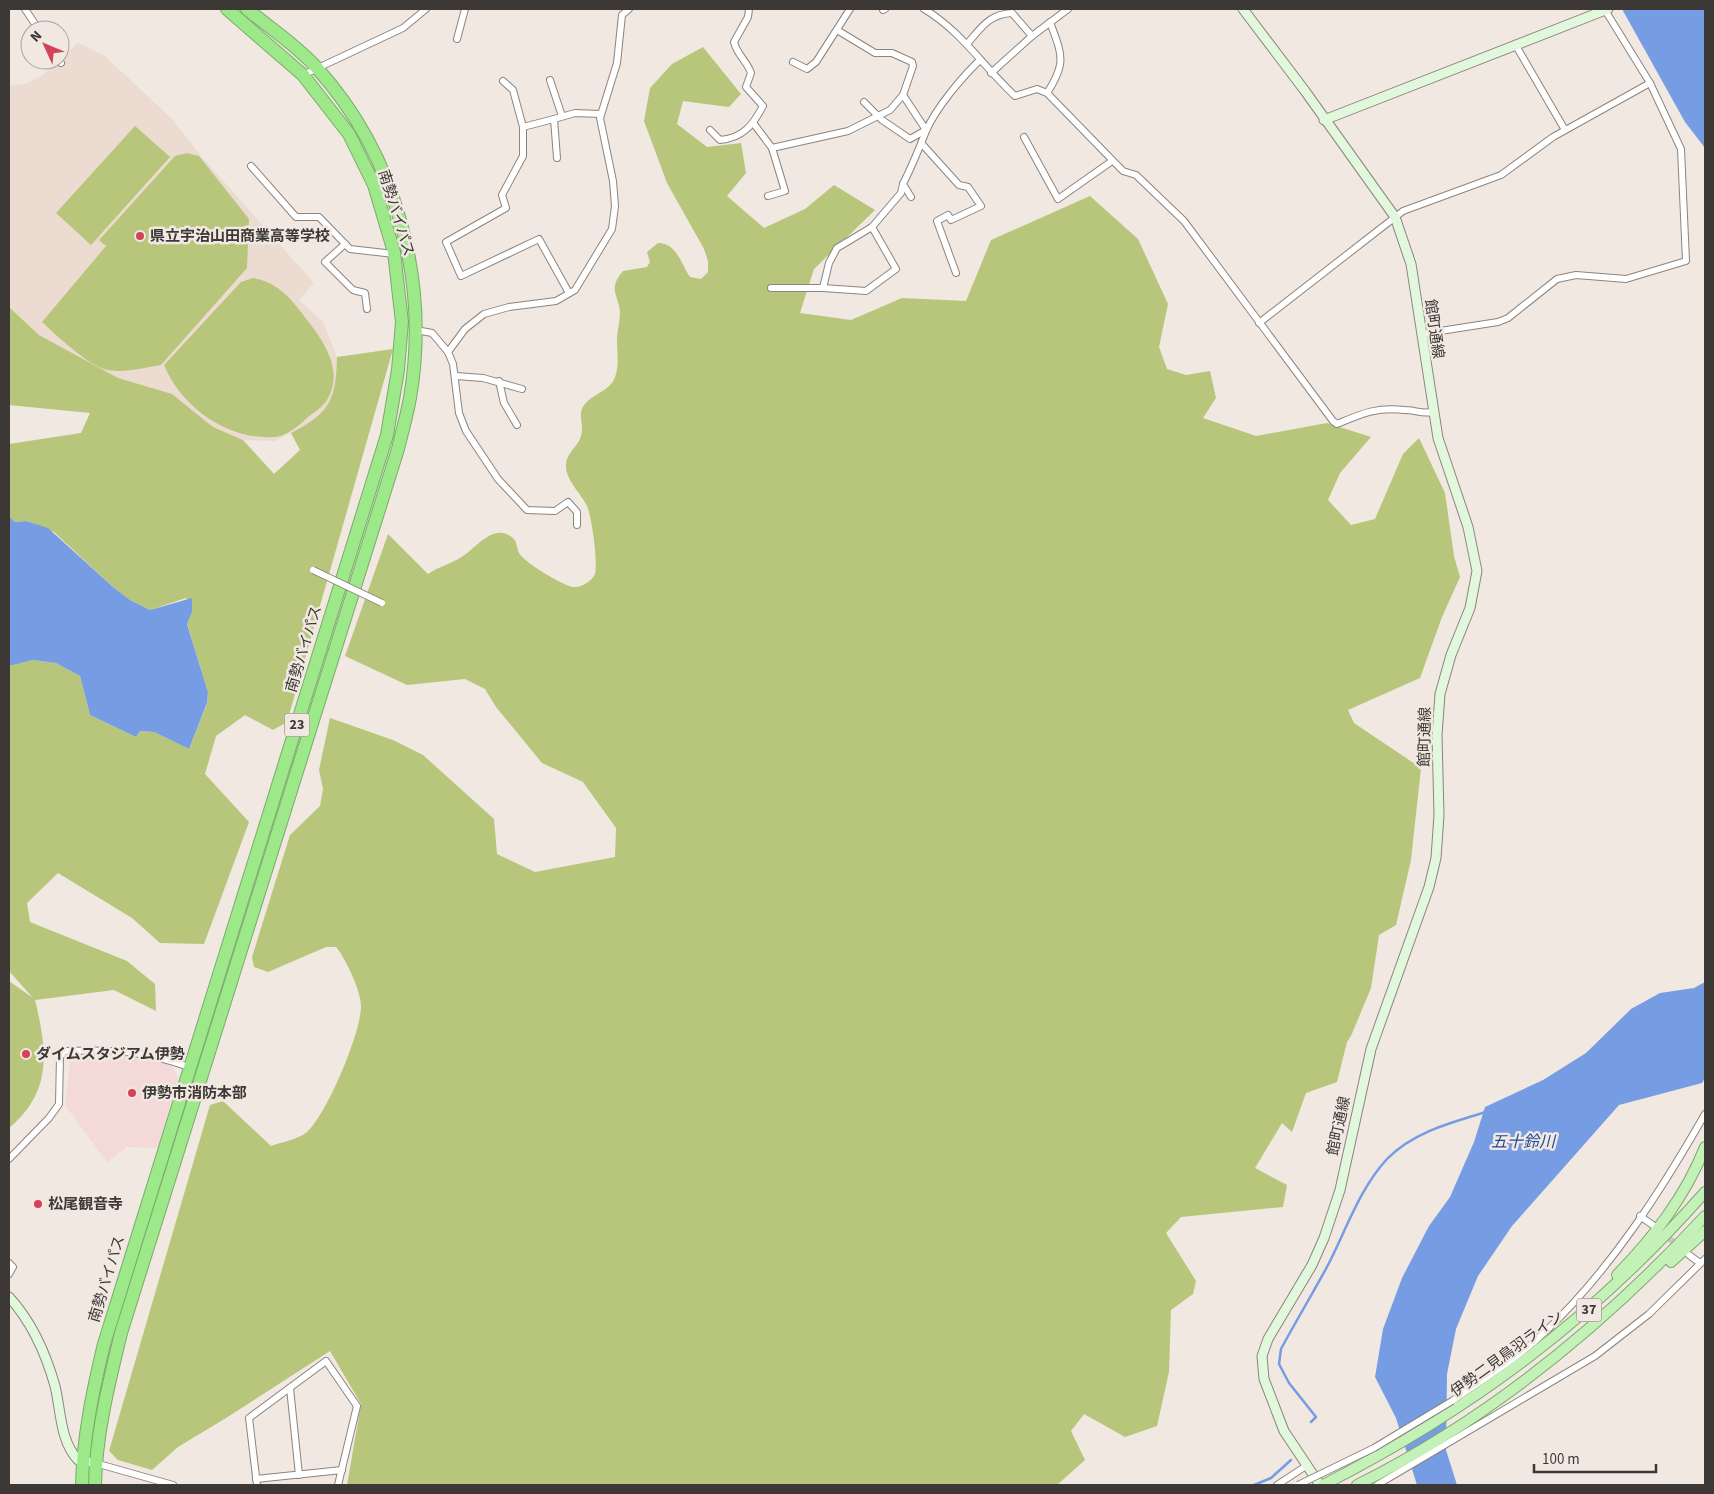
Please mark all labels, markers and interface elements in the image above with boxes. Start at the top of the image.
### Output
north arrow [20,20,70,70]
text: N [26,26,47,47]
street label: 南勢バイパス [373,167,419,259]
place label: 県立宇治山田商業高等学校 [150,226,330,247]
marker: 県立宇治山田商業高等学校 [134,230,146,242]
street label: 館町通線 [1419,298,1449,360]
street label: 南勢バイパス [281,603,327,695]
street label: 館町通線 [1414,707,1436,767]
road number: 23 [284,714,310,736]
place label: ダイムスタジアム伊勢 [36,1044,185,1065]
marker: ダイムスタジアム伊勢 [20,1048,32,1060]
place label: 伊勢市消防本部 [142,1083,247,1104]
marker: 伊勢市消防本部 [126,1087,138,1099]
street label: 館町通線 [1322,1094,1356,1158]
water label: 五十鈴川 [1491,1131,1557,1153]
place label: 松尾観音寺 [48,1194,123,1215]
marker: 松尾観音寺 [32,1198,44,1210]
street label: 南勢バイパス [84,1233,130,1325]
road number: 37 [1576,1298,1602,1322]
street label: 伊勢二見鳥羽ライン [1446,1306,1568,1402]
scale bar [1534,1442,1656,1474]
text: 100 m [1542,1449,1580,1470]

